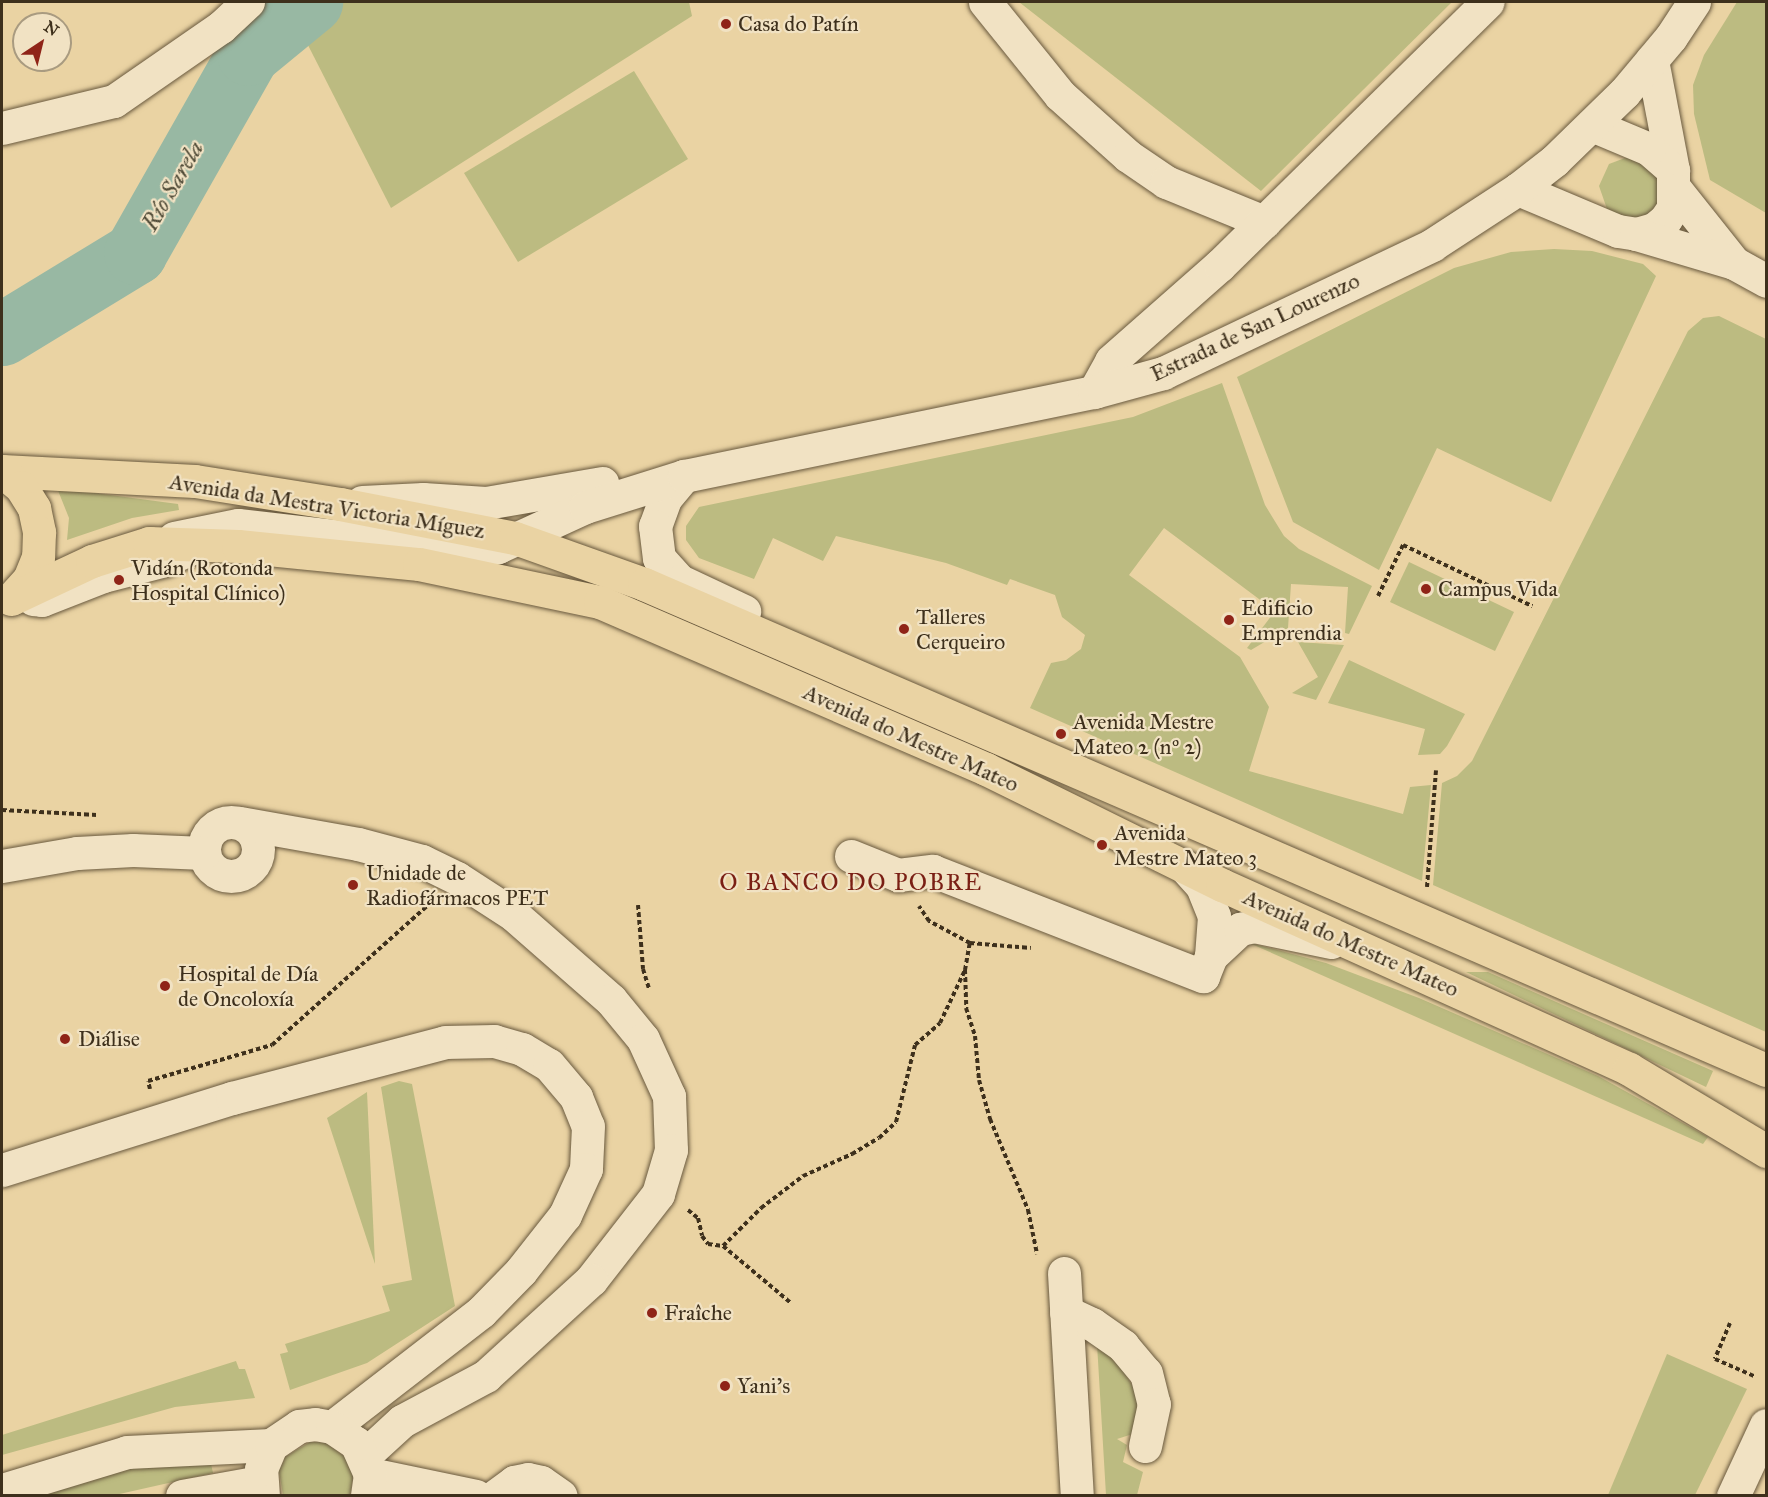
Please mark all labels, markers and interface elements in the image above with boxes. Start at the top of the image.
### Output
place label: Casa do Patín [738,11,859,37]
north arrow [12,12,72,72]
text: N [40,17,62,40]
marker: Casa do Patín [719,17,733,31]
water label: Río Sarela [136,136,210,236]
street label: Estrada de San Lourenzo [1146,267,1364,387]
street label: Avenida da Mestra Victoria Míguez [167,468,487,544]
place label: Vidán (Rotonda Hospital Clínico) [131,554,285,606]
marker: Vidán (Rotonda Hospital Clínico) [112,573,126,587]
place label: Campus Vida [1438,576,1558,602]
marker: Campus Vida [1419,582,1433,596]
place label: Edificio Emprendia [1241,594,1342,646]
place label: Talleres Cerqueiro [916,603,1005,654]
marker: Edificio Emprendia [1222,613,1236,627]
marker: Talleres Cerqueiro [897,622,911,636]
street label: Avenida do Mestre Mateo [799,679,1023,797]
place label: Avenida Mestre Mateo 2 (nº 2) [1073,708,1214,760]
marker: Avenida Mestre Mateo 2 (nº 2) [1054,727,1068,741]
place label: Avenida Mestre Mateo 3 [1114,819,1257,870]
marker: Avenida Mestre Mateo 3 [1095,838,1109,852]
place label: Unidade de Radiofármacos PET [366,859,548,910]
district label: O BANCO DO POBRE [719,869,983,897]
marker: Unidade de Radiofármacos PET [344,876,362,894]
street label: Avenida do Mestre Mateo [1239,884,1463,1002]
place label: Hospital de Día de Oncoloxía [178,960,318,1011]
marker: Hospital de Día de Oncoloxía [156,977,174,995]
place label: Diálise [78,1026,140,1052]
marker: Diálise [56,1030,74,1048]
place label: Fraîche [664,1300,732,1326]
marker: Fraîche [645,1306,659,1320]
place label: Yani's [737,1373,790,1399]
marker: Yani's [718,1379,732,1393]

